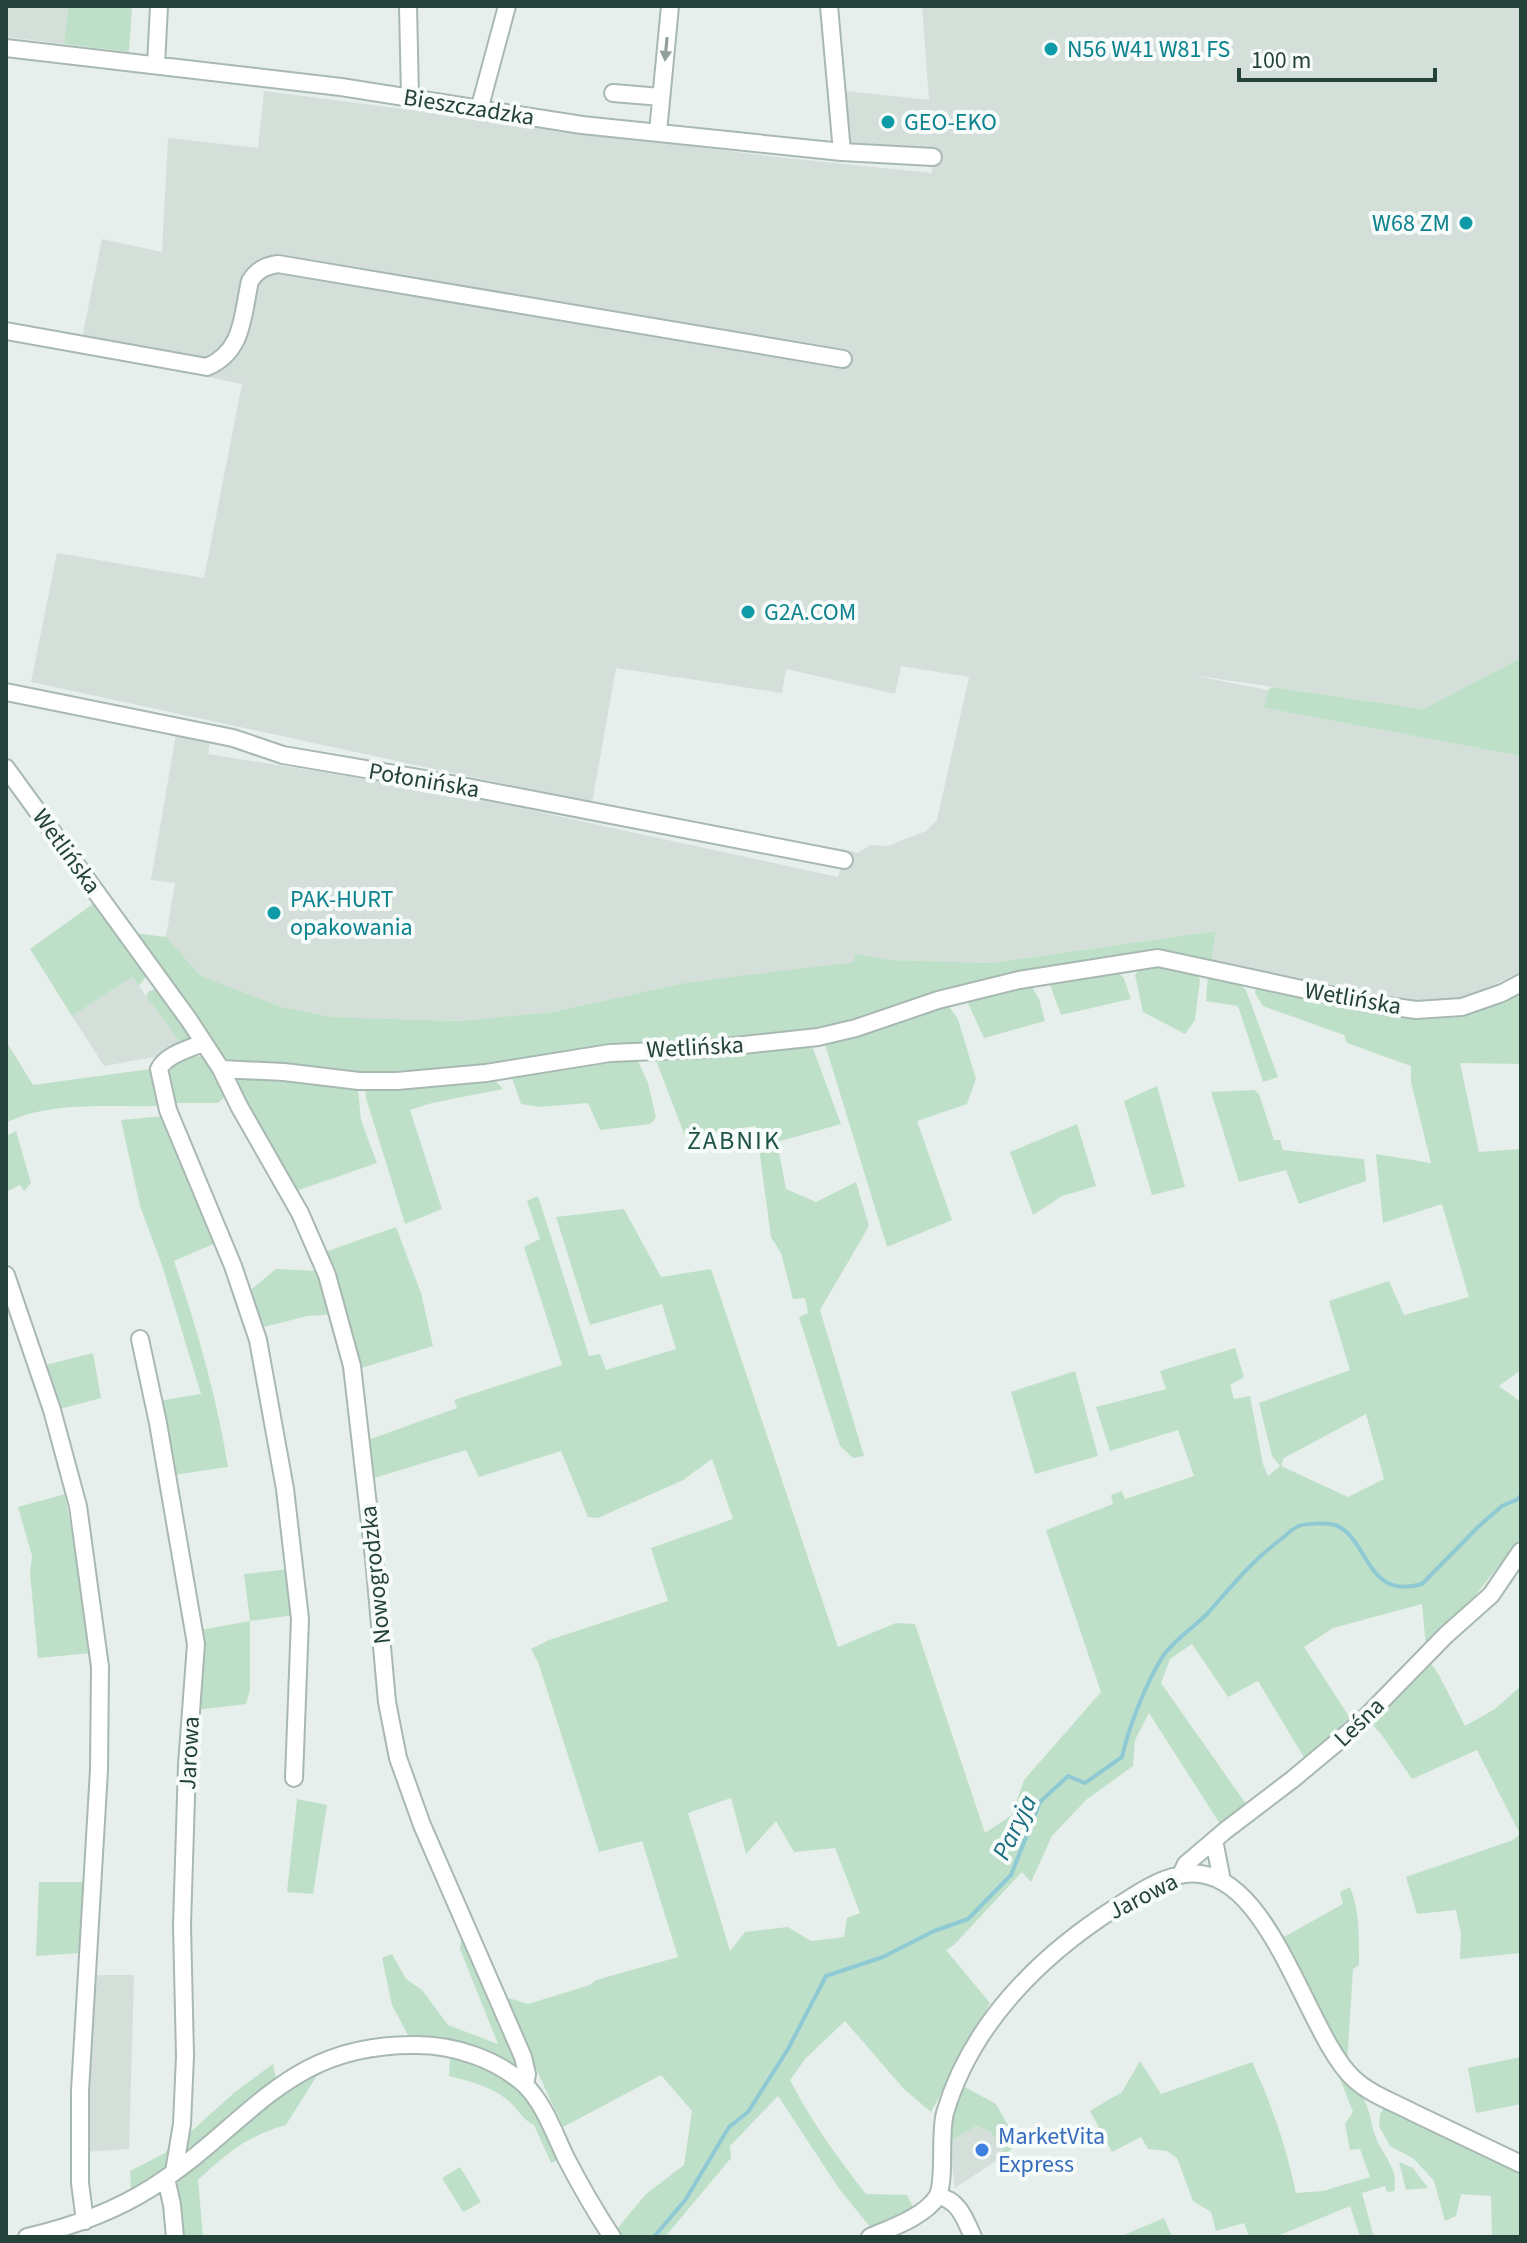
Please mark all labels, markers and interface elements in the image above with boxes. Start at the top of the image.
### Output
place label: N56 W41 W81 FS [1067,32,1230,67]
scale bar [1239,32,1435,82]
one-way arrow [659,37,672,62]
marker: N56 W41 W81 FS [1042,40,1060,58]
text: 100 m [1251,43,1311,78]
street label: Bieszczadzka [401,80,537,135]
place label: GEO-EKO [904,105,997,140]
marker: GEO-EKO [879,113,897,131]
place label: W68 ZM [1372,206,1450,241]
marker: W68 ZM [1457,214,1475,232]
place label: G2A.COM [764,595,856,630]
marker: G2A.COM [739,603,757,621]
street label: Połonińska [366,754,482,807]
street label: Wetlińska [24,802,109,901]
place label: PAK-HURT opakowania [290,882,413,945]
marker: PAK-HURT opakowania [265,904,283,922]
street label: Wetlińska [1302,973,1404,1024]
street label: Wetlińska [645,1027,745,1068]
district label: ŻABNIK [687,1122,781,1159]
street label: Nowogrodzka [351,1504,400,1646]
street label: Leśna [1326,1689,1393,1755]
street label: Jarowa [170,1715,209,1791]
water label: Paryja [983,1788,1046,1866]
street label: Jarowa [1102,1864,1184,1929]
place label: MarketVita Express [998,2119,1105,2182]
marker: MarketVita Express [973,2141,991,2159]

